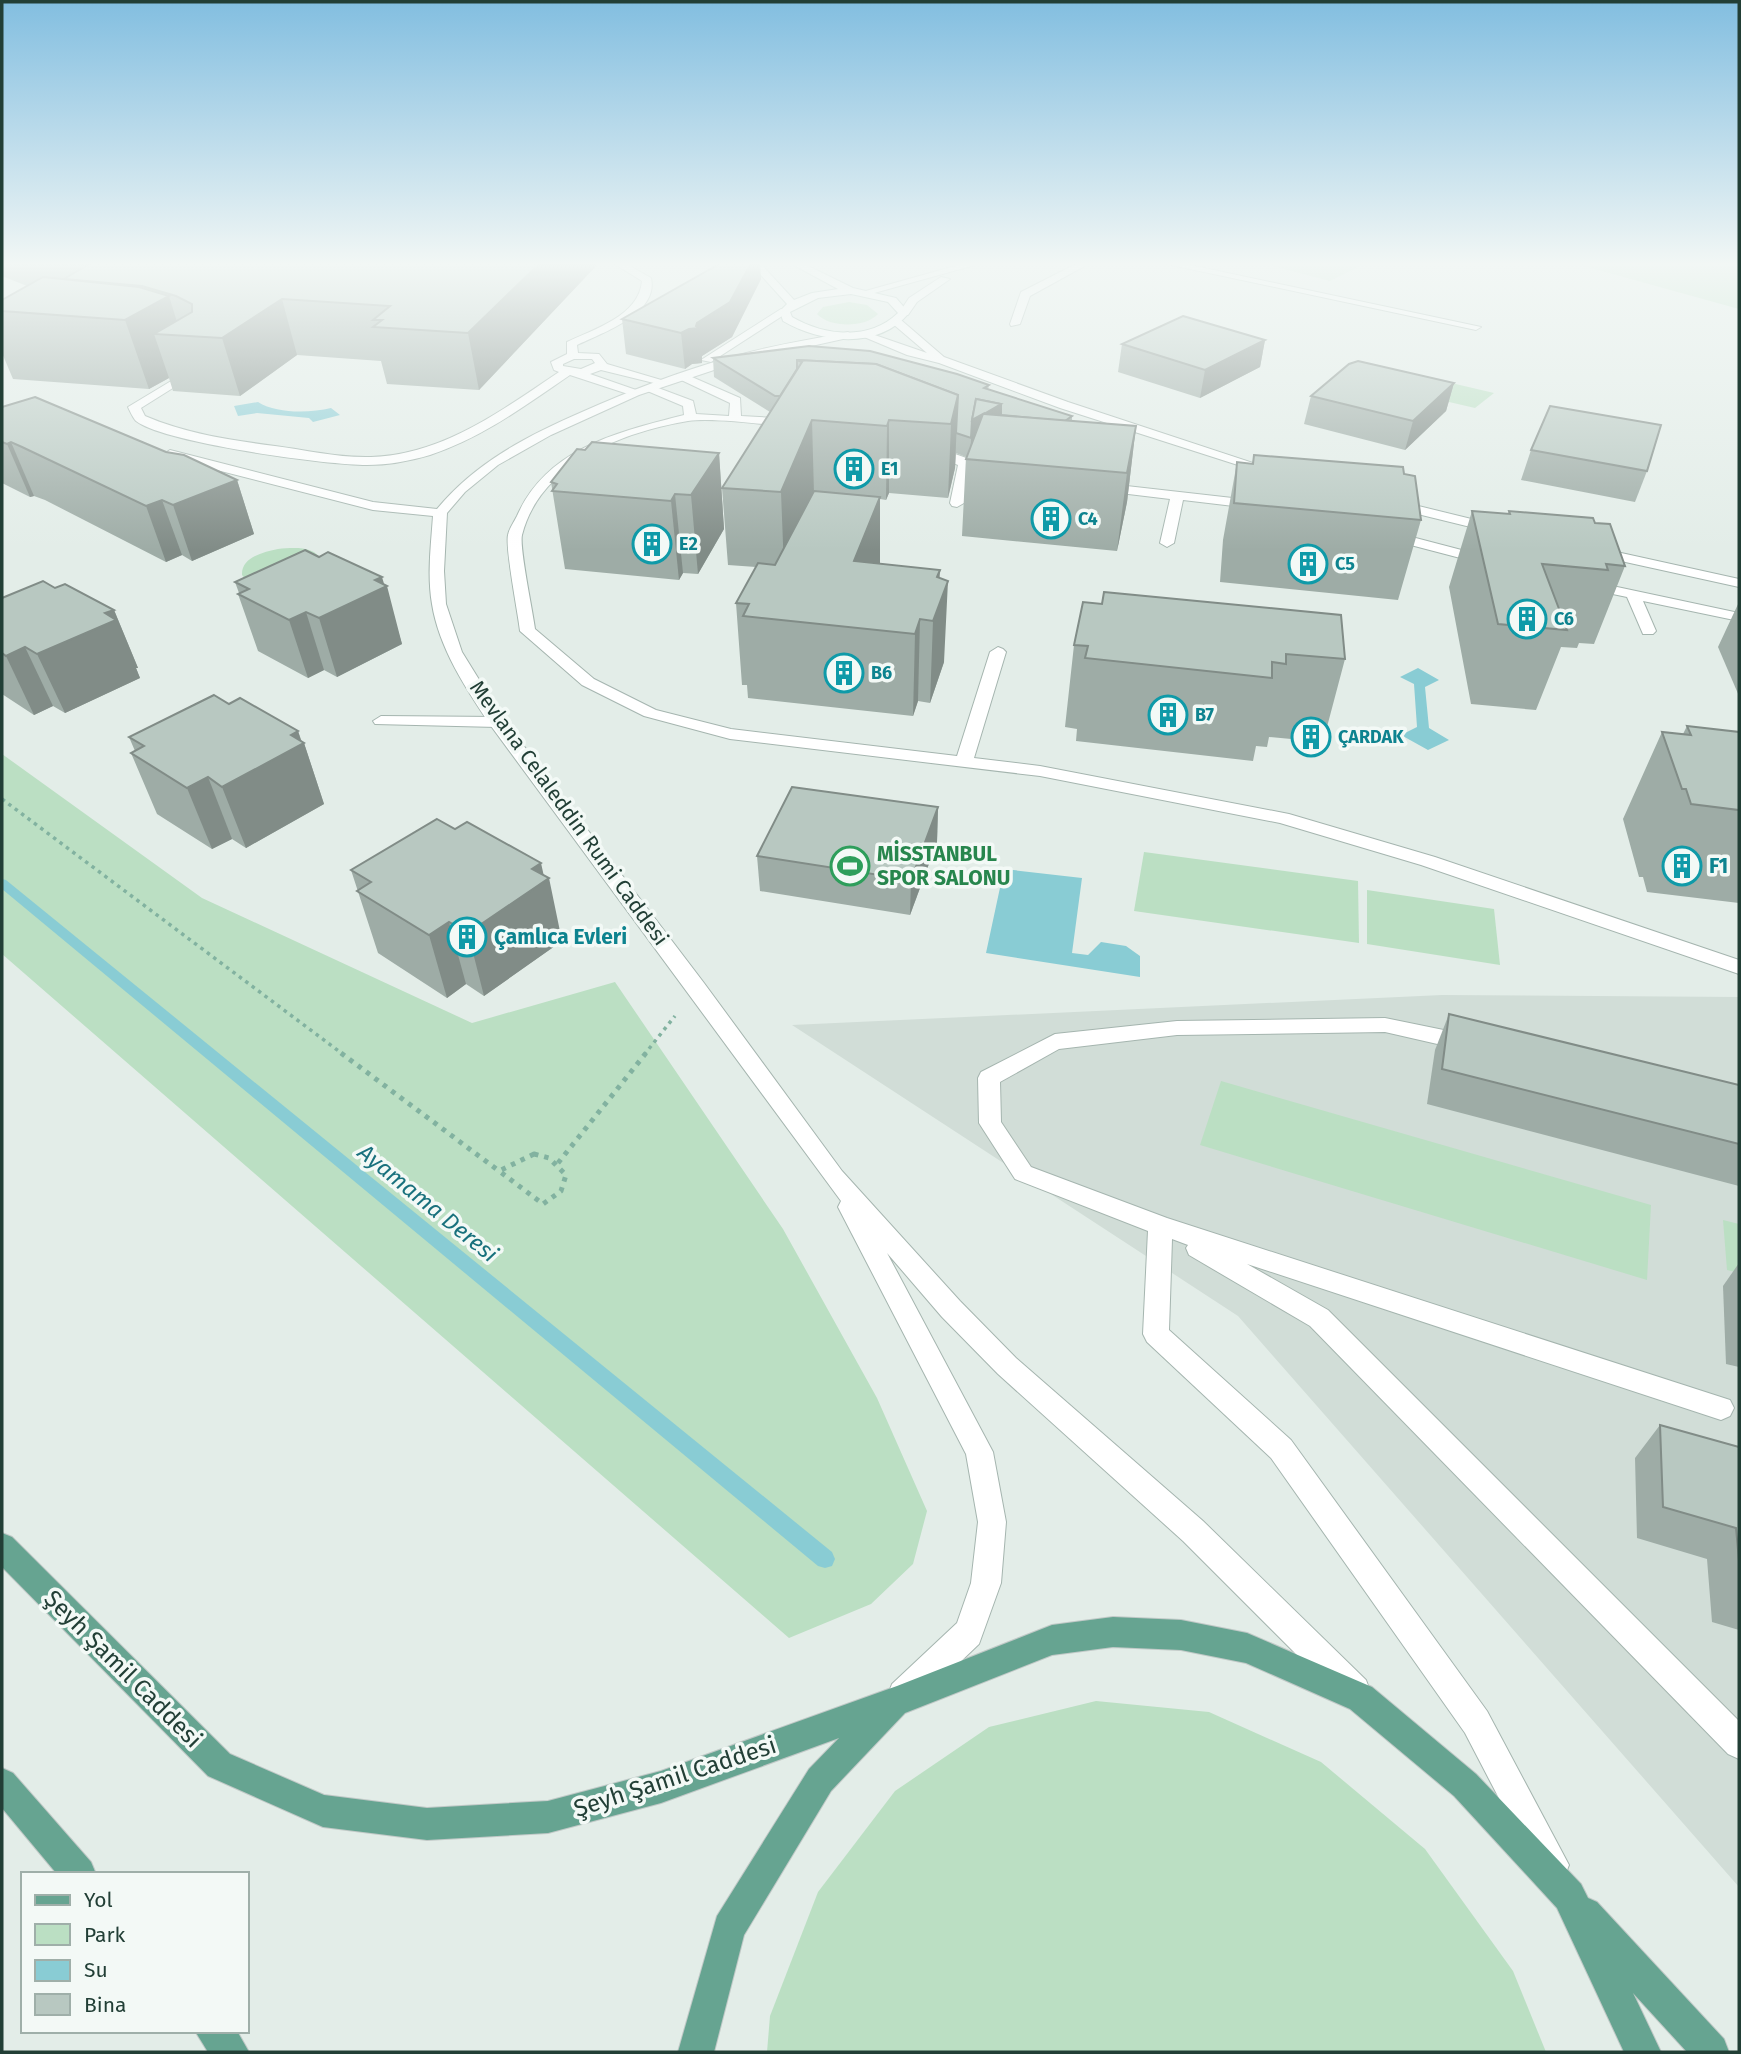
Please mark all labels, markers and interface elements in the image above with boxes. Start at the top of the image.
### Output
building icon: E1 [833,448,875,490]
place label: E1 [881,458,898,480]
building icon: C4 [1030,498,1072,540]
place label: C4 [1078,508,1098,530]
building icon: E2 [631,523,673,565]
place label: E2 [679,533,698,555]
building icon: C5 [1287,543,1329,585]
place label: C5 [1335,553,1355,575]
building icon: C6 [1506,598,1548,640]
place label: C6 [1554,608,1574,630]
building icon: B6 [823,652,865,694]
place label: B6 [871,662,892,684]
street label: Mevlana Celaleddin Rumi Caddesi [464,676,674,950]
building icon: B7 [1147,694,1189,736]
place label: B7 [1195,704,1215,726]
building icon: ÇARDAK [1290,716,1332,758]
place label: ÇARDAK [1338,726,1404,748]
place label: MİSSTANBUL SPOR SALONU [877,840,1010,891]
sports icon: MİSSTANBUL SPOR SALONU [829,845,871,887]
building icon: F1 [1661,845,1703,887]
place label: F1 [1709,853,1728,879]
building icon: Çamlıca Evleri [446,916,488,958]
place label: Çamlıca Evleri [494,924,627,950]
water label: Ayamama Deresi [352,1137,504,1268]
street label: Şeyh Şamil Caddesi [38,1584,208,1754]
street label: Şeyh Şamil Caddesi [570,1731,780,1823]
legend [21,1872,248,2033]
text: Yol [84,1887,113,1913]
text: Park [84,1922,126,1948]
text: Su [84,1957,108,1983]
text: Bina [84,1992,126,2018]

